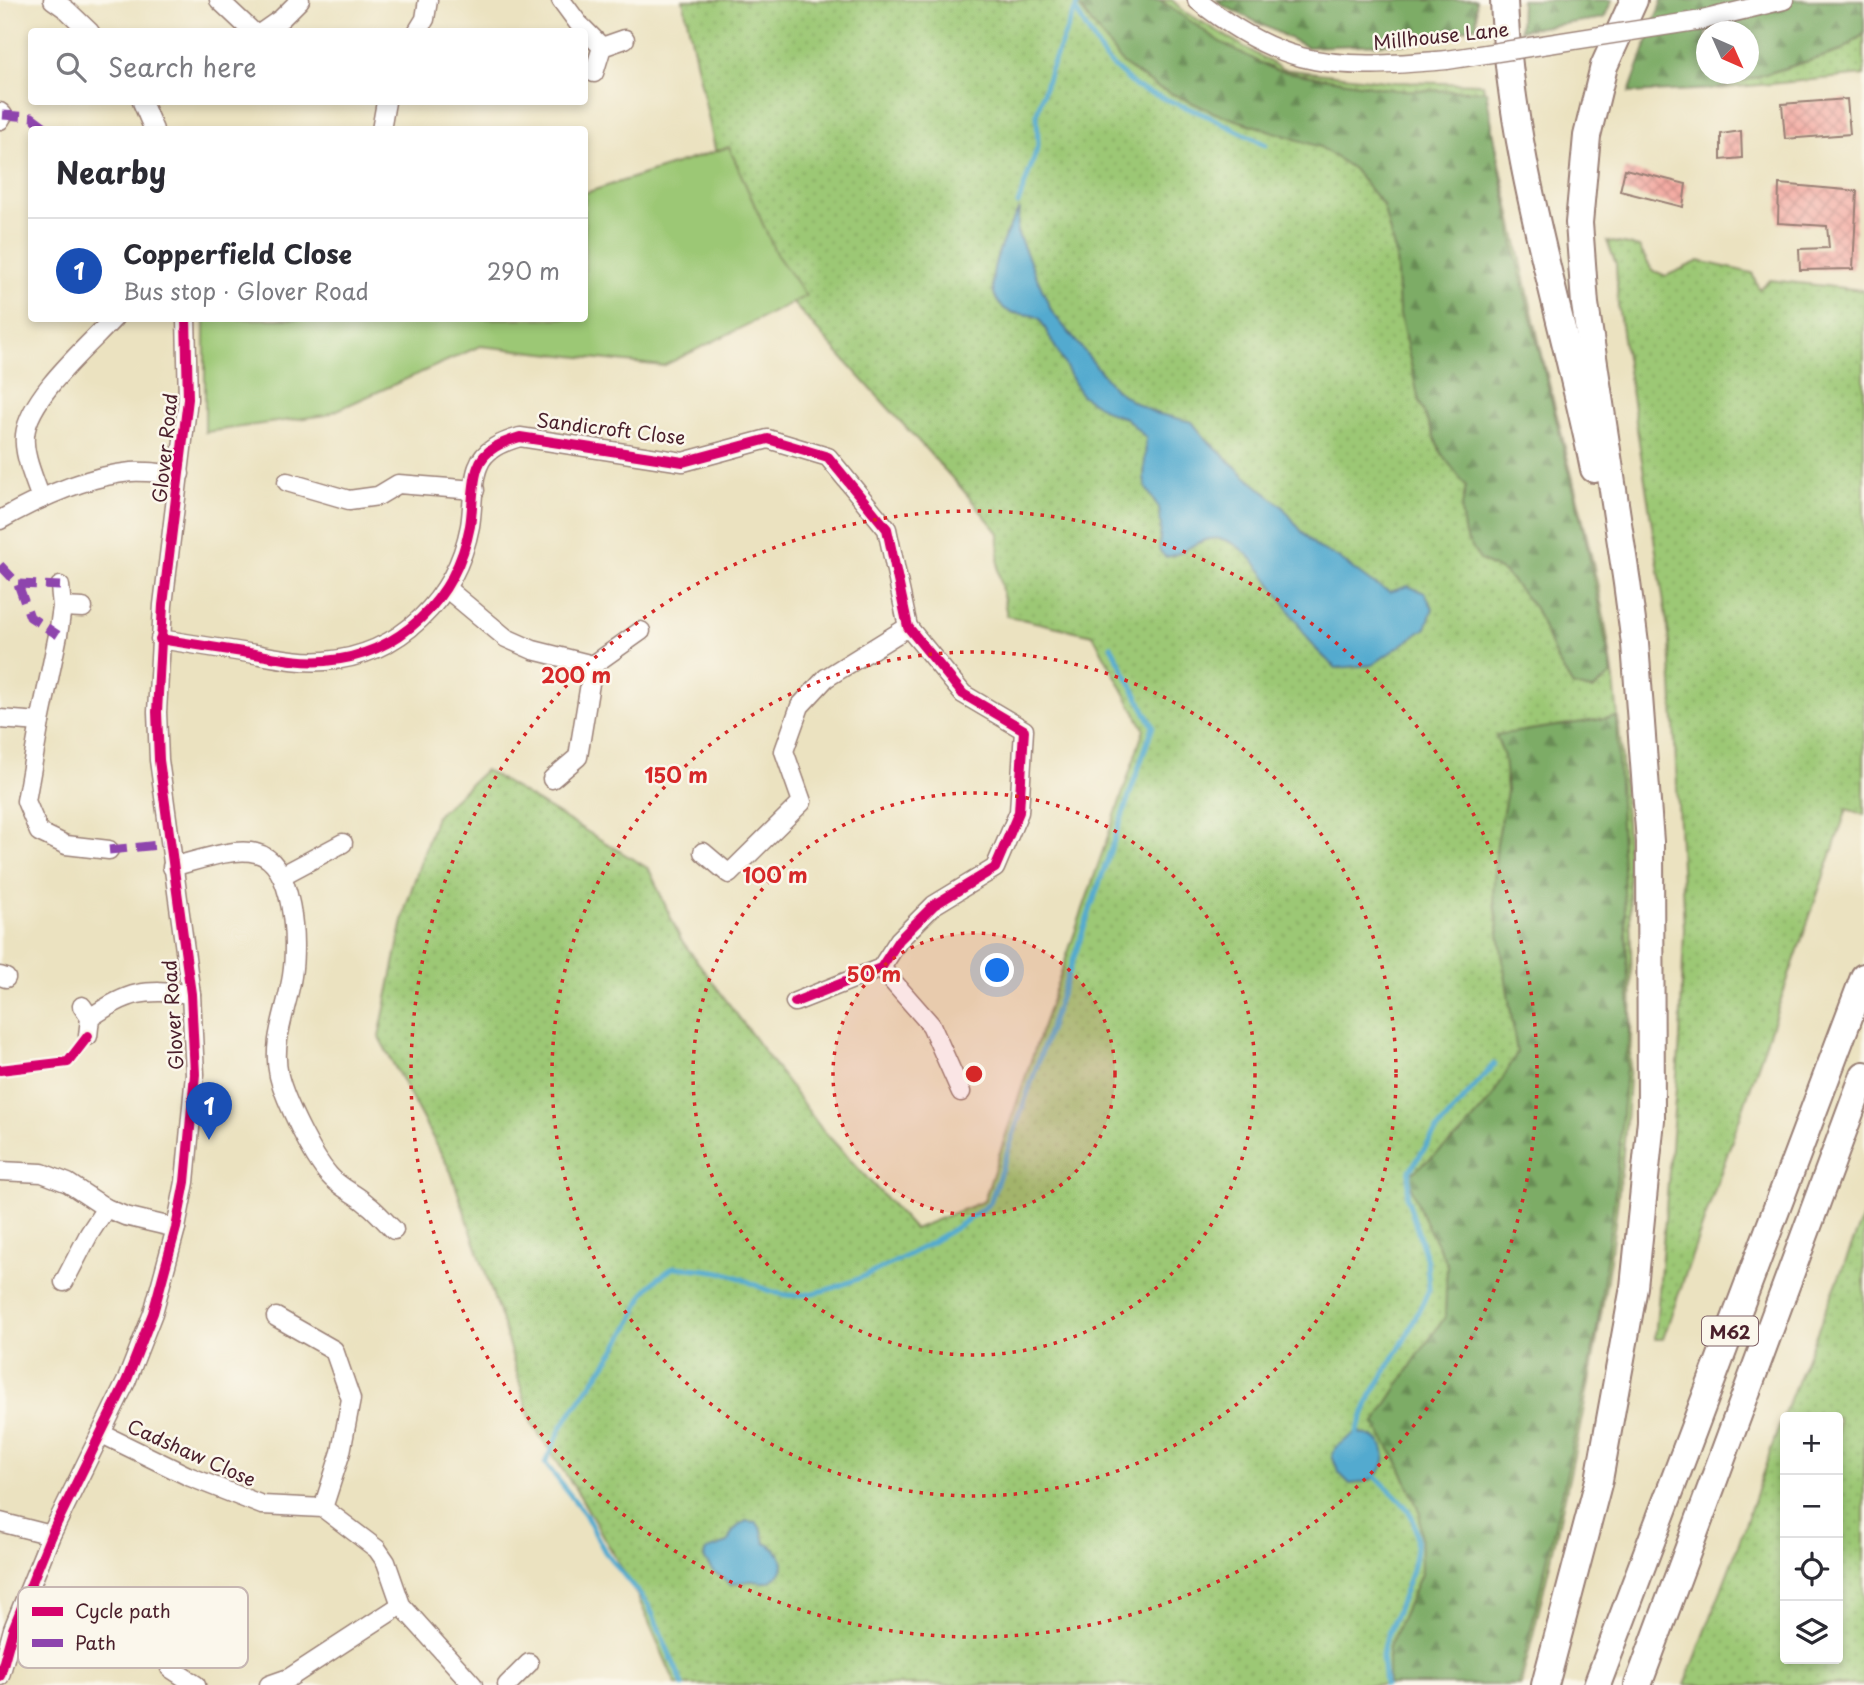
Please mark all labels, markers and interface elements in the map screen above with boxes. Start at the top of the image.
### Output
street label: Millhouse Lane [1372,14,1510,56]
north arrow [1696,21,1759,84]
search box [28,28,588,105]
text: Search here [108,47,257,86]
icon: search [52,48,90,86]
text: Nearby [56,149,166,194]
text: Copperfield Close [123,234,352,273]
text: 1 [74,253,85,288]
text: 290 m [487,253,560,288]
text: Bus stop · Glover Road [123,273,369,308]
street label: Glover Road [144,392,184,504]
street label: Sandicroft Close [535,405,687,451]
text: 200 m [541,658,611,690]
text: 150 m [644,758,708,790]
text: 100 m [742,858,808,890]
your location [980,953,1014,987]
text: 50 m [847,957,901,989]
street label: Glover Road [154,959,190,1071]
centre of rings [962,1062,986,1086]
pin: 1 [186,1082,232,1140]
road number: M62 [1702,1316,1758,1346]
street label: Cadshaw Close [123,1411,261,1493]
map controls [1780,1412,1843,1664]
button: + [1780,1412,1843,1475]
button: − [1780,1475,1843,1538]
button: locate [1780,1538,1843,1601]
legend [18,1587,248,1668]
text: Cycle path [75,1596,171,1624]
button: layers [1780,1601,1843,1664]
text: Path [75,1628,116,1656]

